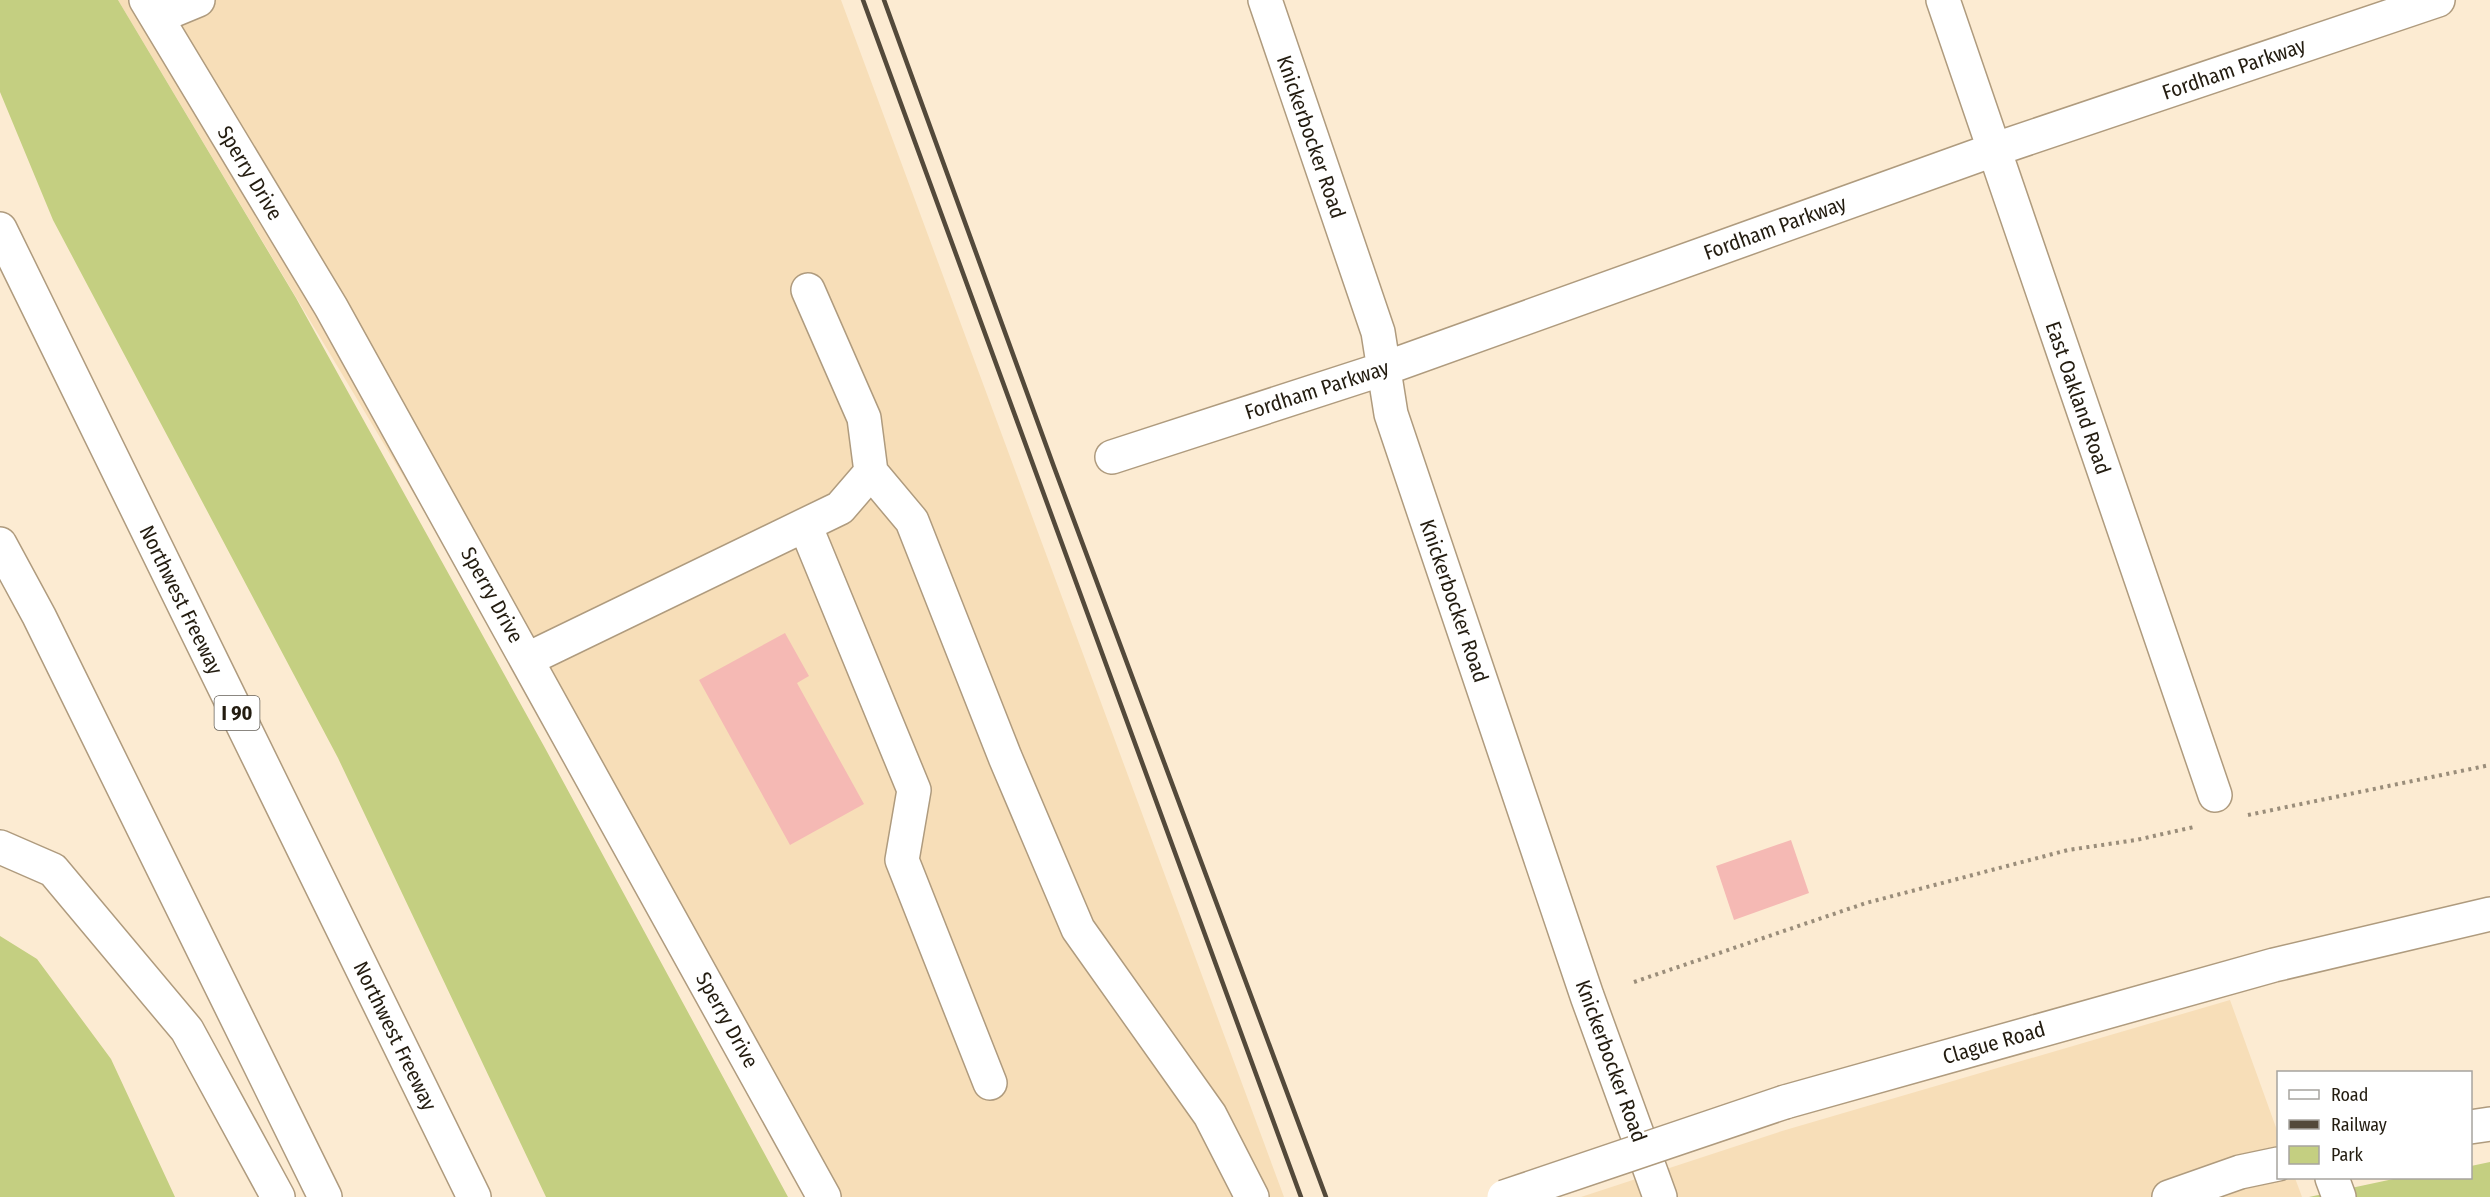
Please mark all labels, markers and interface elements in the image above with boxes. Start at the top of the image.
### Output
street label: Fordham Parkway [2159,32,2310,106]
street label: Knickerbocker Road [1271,52,1351,222]
street label: Sperry Drive [212,121,288,225]
street label: Fordham Parkway [1700,190,1851,266]
street label: East Oakland Road [2040,318,2116,478]
street label: Fordham Parkway [1242,354,1393,426]
street label: Knickerbocker Road [1414,516,1494,686]
street label: Northwest Freeway [134,521,229,679]
street label: Sperry Drive [455,543,529,647]
road number: I 90 [214,696,260,730]
street label: Northwest Freeway [348,957,443,1115]
street label: Sperry Drive [690,968,764,1072]
street label: Knickerbocker Road [1570,976,1652,1146]
street label: Clague Road [1940,1016,2048,1070]
legend [2277,1071,2472,1179]
text: Road [2331,1084,2368,1106]
text: Railway [2331,1114,2387,1136]
text: Park [2331,1144,2364,1166]

